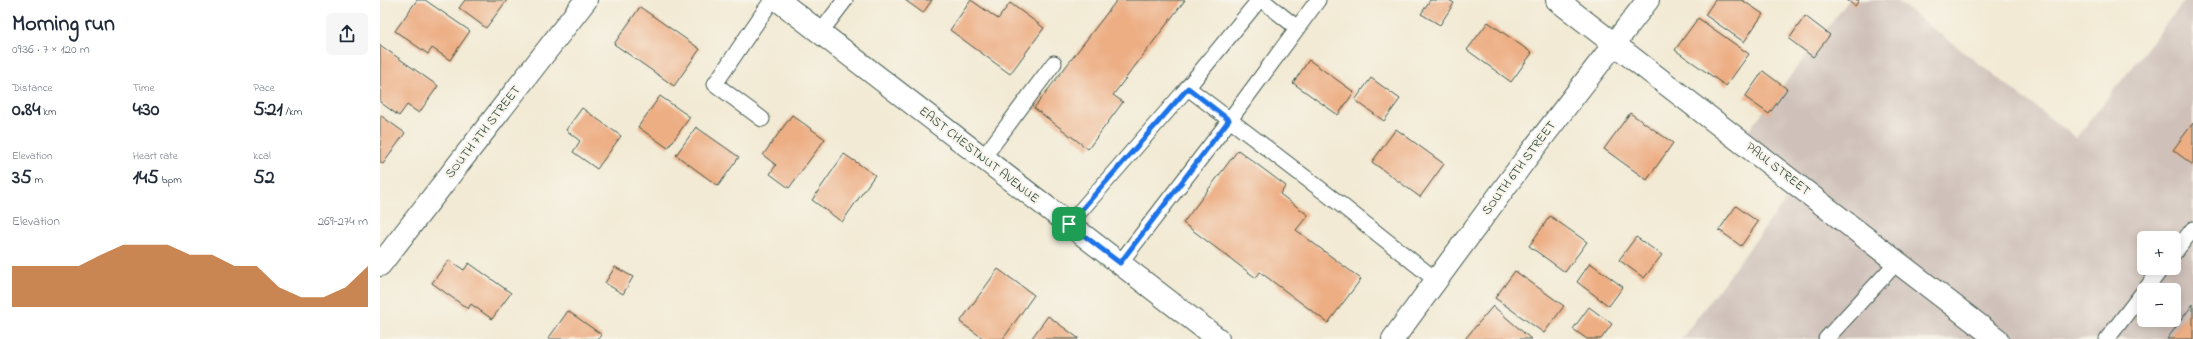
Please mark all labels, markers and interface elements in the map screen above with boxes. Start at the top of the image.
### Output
text: Morning run [12,9,115,41]
button: share [326,13,368,55]
text: 09:36 · 7 × 120 m [12,40,90,59]
text: Distance [12,80,53,96]
text: Time [133,80,154,96]
text: Pace [253,80,275,96]
street label: SOUTH 7TH STREET [441,81,526,182]
text: 0.84 [12,96,40,125]
text: 4:30 [133,96,160,125]
text: 5:21 [253,96,283,125]
street label: EAST CHESTNUT AVENUE [915,102,1043,208]
text: km [40,104,57,120]
text: /km [283,104,302,120]
street label: SOUTH 6TH STREET [1477,117,1561,219]
street label: PAUL STREET [1742,138,1815,201]
text: Elevation [12,148,52,164]
text: Heart rate [133,148,178,164]
text: kcal [253,148,271,164]
text: 35 [12,164,32,193]
text: 145 [133,164,159,193]
text: 52 [253,164,275,193]
text: m [32,172,43,188]
text: bpm [159,172,182,188]
pin [1052,207,1086,241]
text: Elevation [12,212,60,231]
text: 269–274 m [318,212,368,231]
icon: arrive [1058,213,1080,235]
map controls [2137,231,2181,327]
button: + [2137,231,2181,275]
button: − [2137,283,2181,327]

